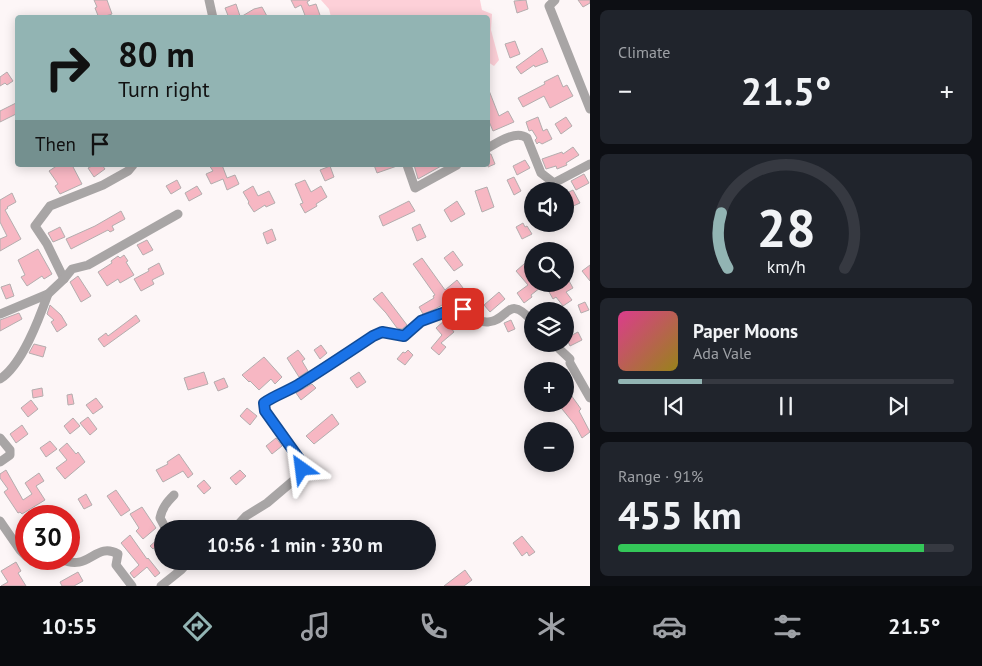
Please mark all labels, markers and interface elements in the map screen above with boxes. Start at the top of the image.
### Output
text: 80 m [118,31,195,77]
icon: right [35,35,100,100]
text: Climate [618,42,670,62]
text: 21.5° [741,66,831,115]
text: − [618,72,632,109]
text: + [940,72,954,109]
text: Turn right [118,75,210,103]
icon: arrive [86,130,114,158]
text: Then [35,132,76,156]
map controls [524,182,574,472]
button: sound [524,182,574,232]
text: 28 [757,194,815,261]
button: search [524,242,574,292]
text: km/h [766,255,806,278]
pin [442,288,484,330]
icon: arrive [449,295,477,323]
button: layers [524,302,574,352]
text: Paper Moons [693,319,798,343]
text: Ada Vale [693,343,752,363]
button: + [524,362,574,412]
icon: previous [660,392,688,420]
icon: pause [772,392,800,420]
icon: next [884,392,912,420]
button: − [524,422,574,472]
position arrow [275,442,327,494]
text: Range · 91% [618,466,703,486]
text: 455 km [618,490,742,539]
speed limit sign: 30 [15,505,80,570]
text: 10:56 · 1 min · 330 m [207,533,383,557]
icon: directions [180,609,215,644]
icon: music [298,609,333,644]
icon: phone [416,609,451,644]
icon: climate [534,609,569,644]
icon: car [652,609,687,644]
icon: filters [770,609,805,644]
text: 10:55 [41,612,97,640]
text: 21.5° [888,612,940,640]

